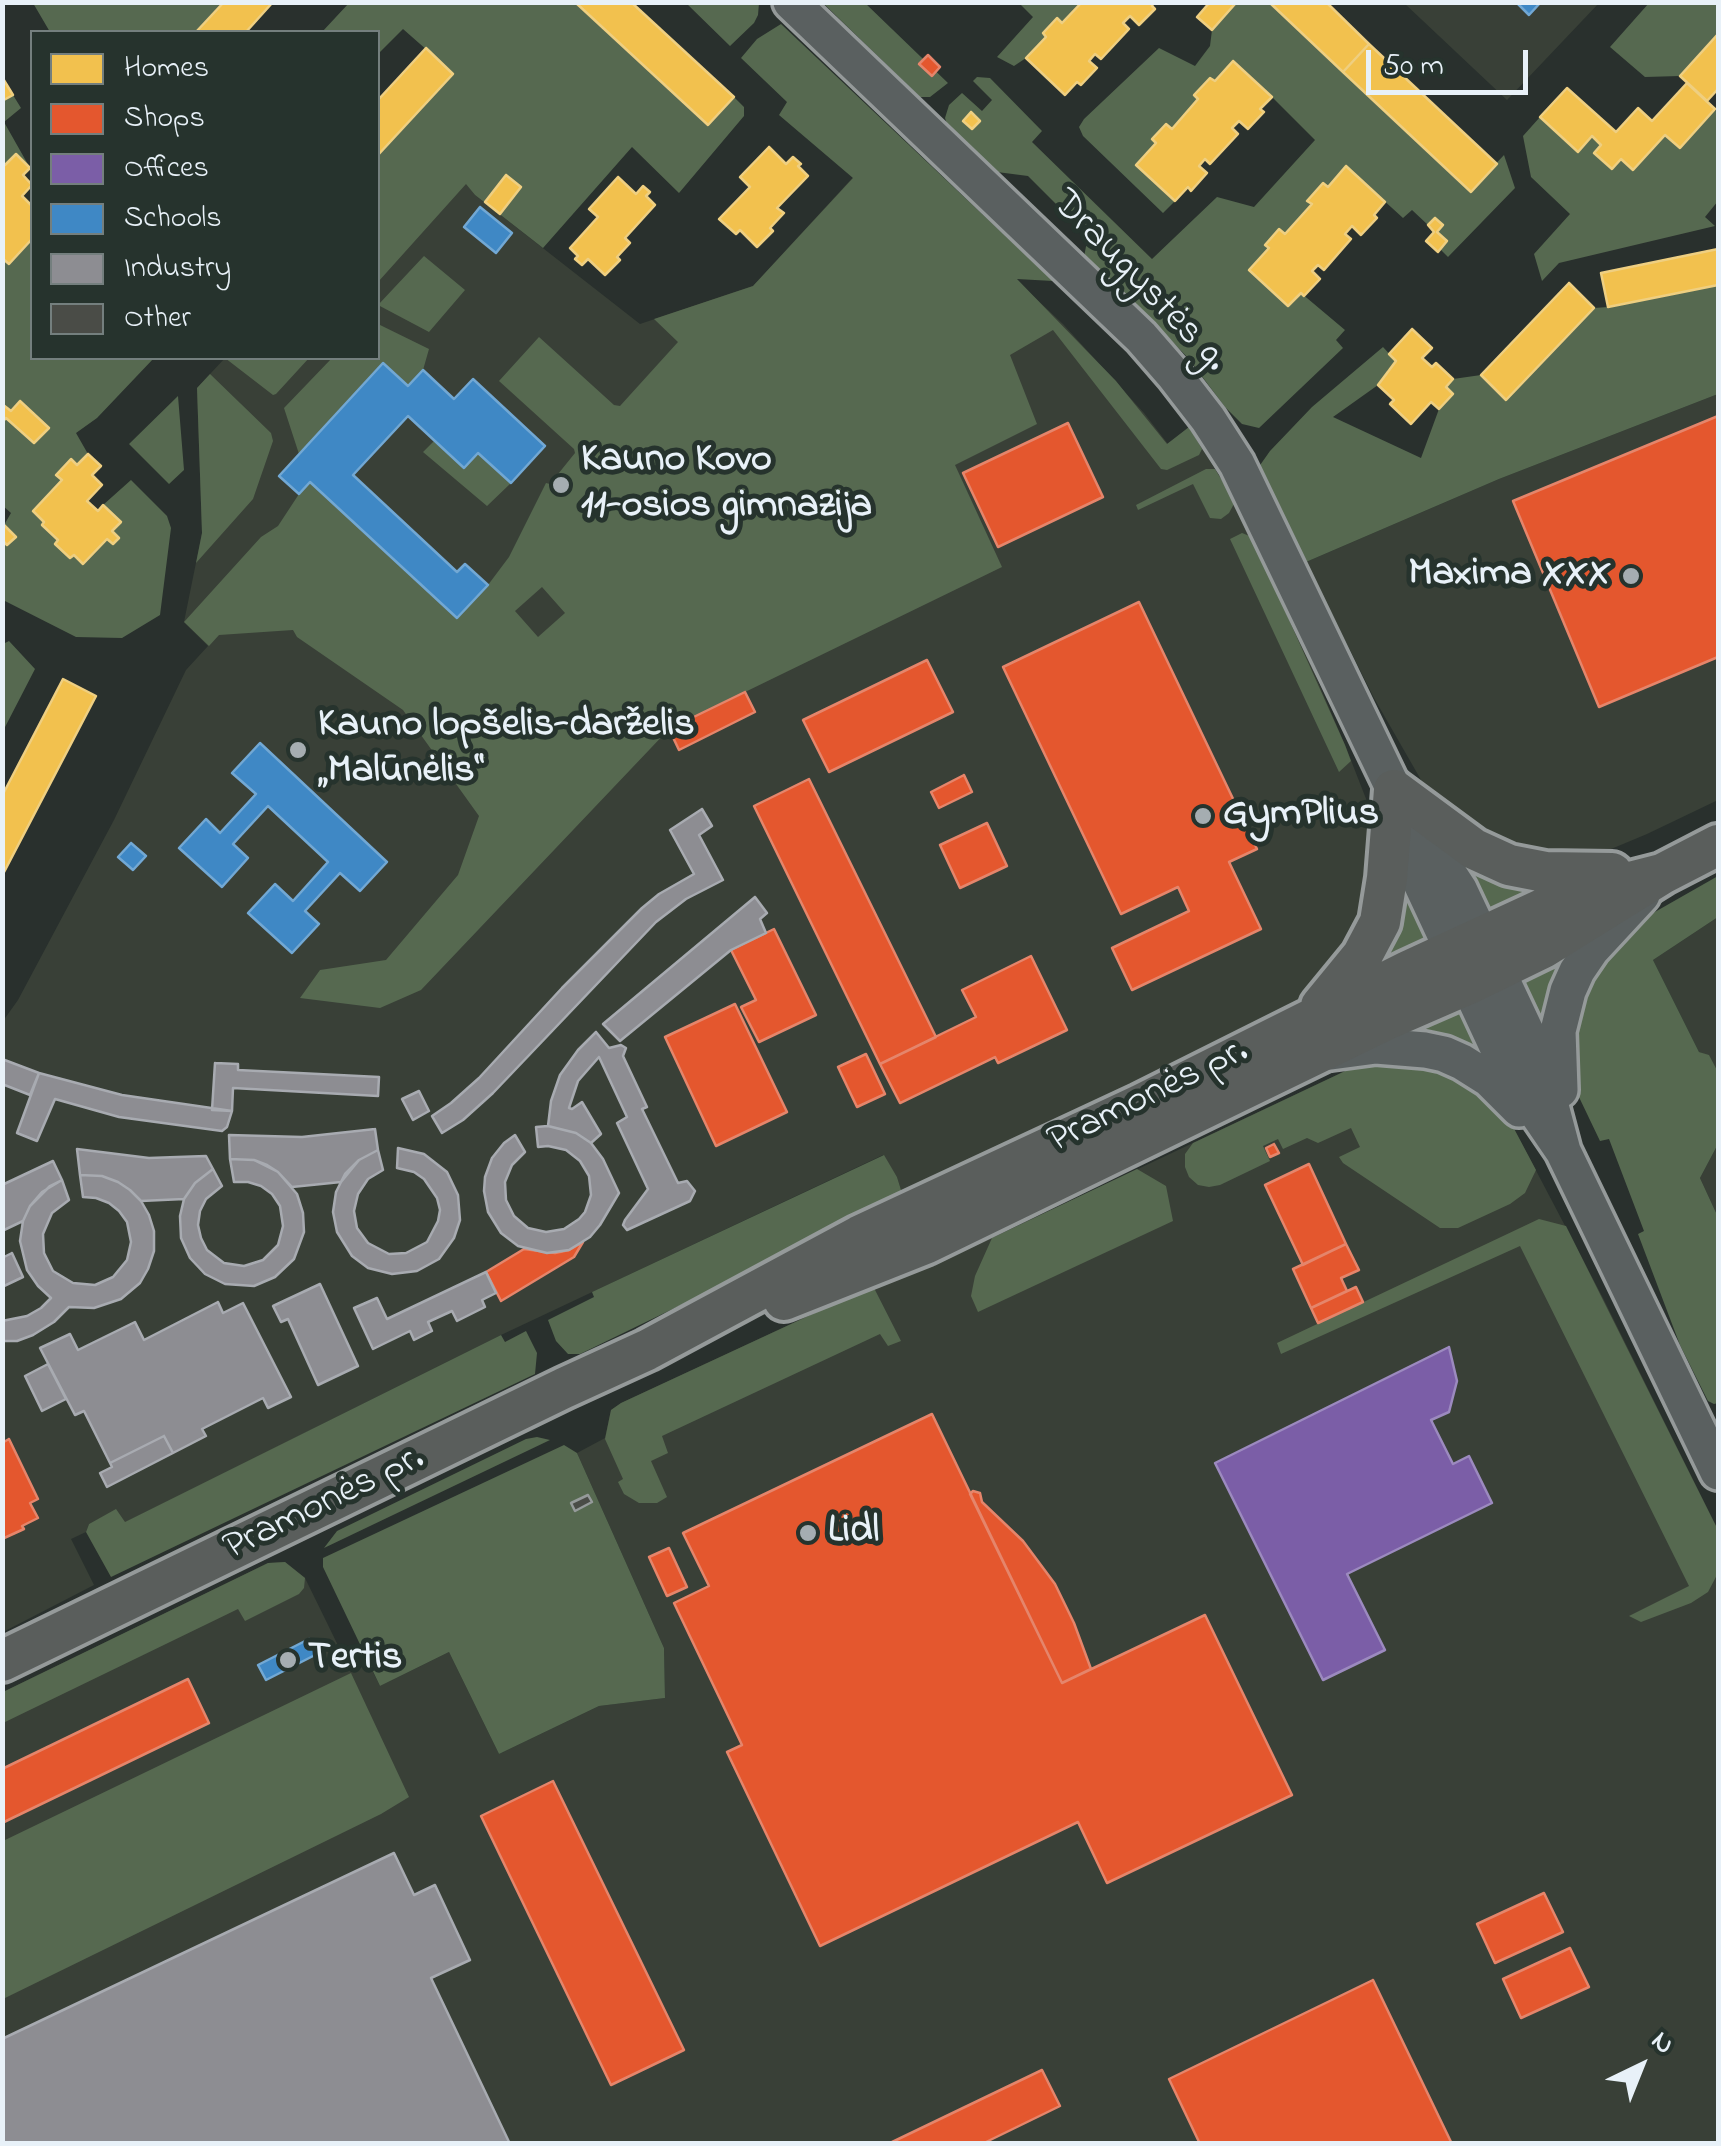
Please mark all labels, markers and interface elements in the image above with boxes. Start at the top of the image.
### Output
legend [30,30,380,360]
scale bar [1371,30,1534,92]
text: 50 m [1383,45,1444,89]
text: Homes [124,47,209,91]
text: Shops [124,97,205,141]
text: Offices [124,147,209,191]
street label: Draugystės g. [1039,182,1237,384]
text: Schools [124,197,221,241]
text: Industry [124,247,231,291]
text: Other [124,297,191,341]
place label: Kauno Kovo 11-osios gimnazija [581,438,872,532]
marker: Kauno Kovo 11-osios gimnazija [550,474,572,496]
place label: Maxima XXX [1408,552,1611,600]
marker: Maxima XXX [1620,565,1642,587]
place label: Kauno lopšelis-darželis „Malūnėlis“ [318,703,695,797]
marker: Kauno lopšelis-darželis „Malūnėlis“ [287,739,309,761]
place label: GymPlius [1223,792,1379,840]
marker: GymPlius [1192,805,1214,827]
street label: Pramonės pr. [1041,1029,1257,1167]
street label: Pramonės pr. [217,1436,433,1574]
place label: Lidl [828,1509,879,1557]
marker: Lidl [797,1522,819,1544]
place label: Tertis [308,1636,402,1684]
marker: Tertis [277,1649,299,1671]
north arrow [1591,2016,1691,2116]
text: N [1641,2022,1683,2065]

